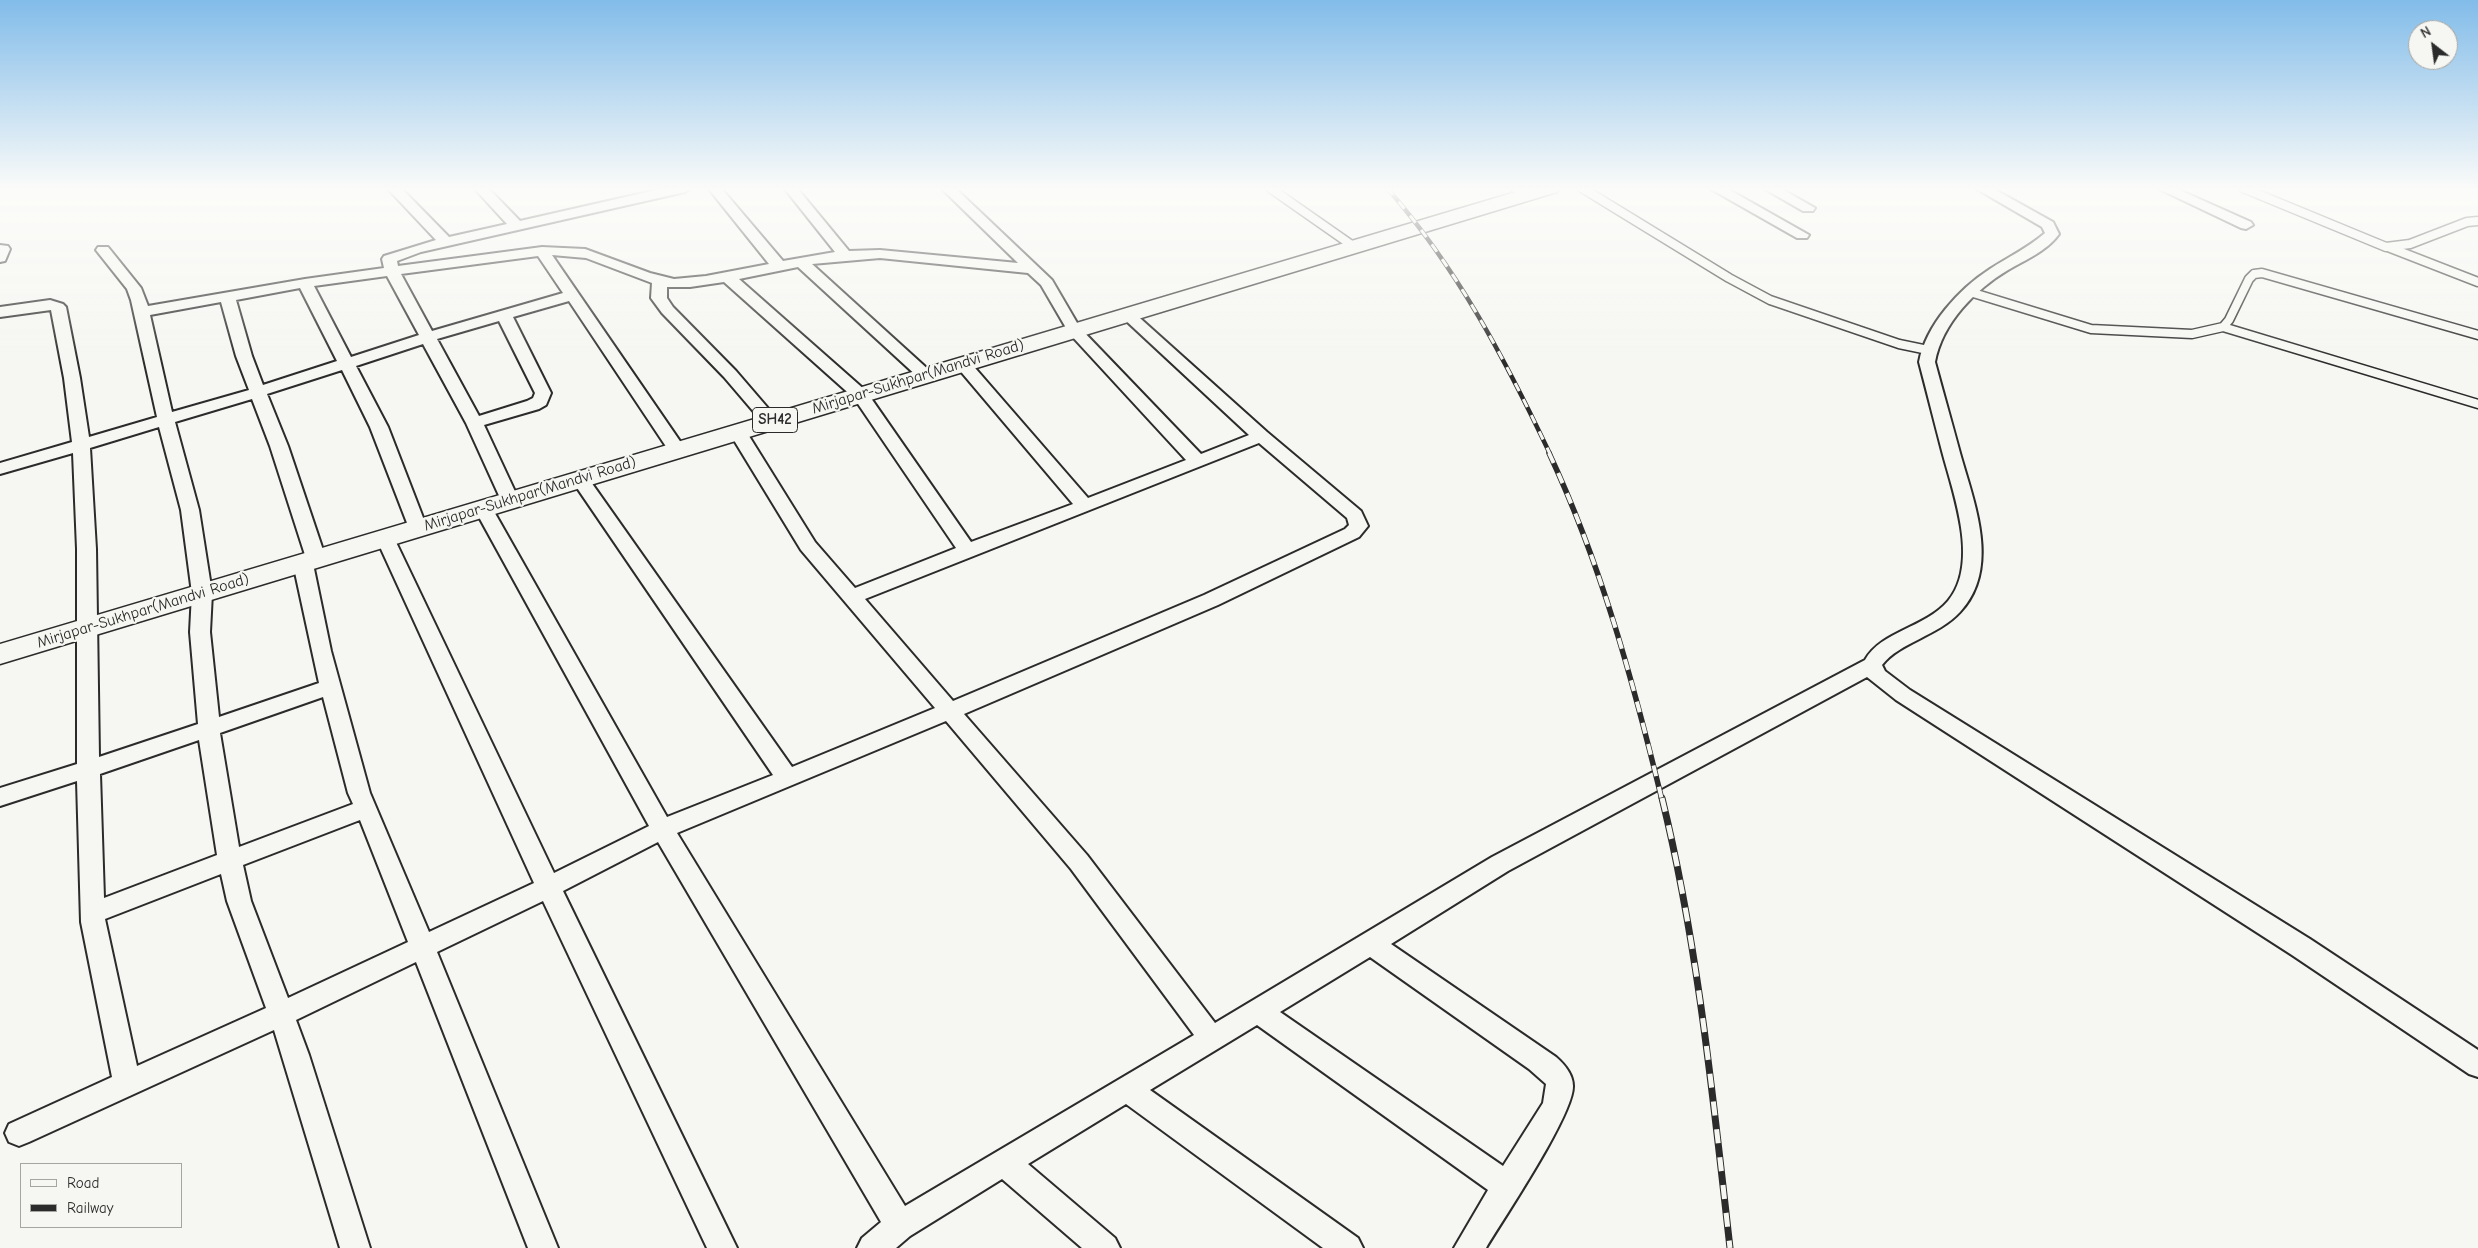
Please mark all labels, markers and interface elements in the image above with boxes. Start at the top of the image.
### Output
north arrow [2408,20,2458,70]
text: N [2418,23,2434,42]
street label: Mirjapar-Sukhpar(Mandvi Road) [810,336,1026,418]
road number: SH42 [752,408,798,432]
street label: Mirjapar-Sukhpar(Mandvi Road) [422,453,638,535]
street label: Mirjapar-Sukhpar(Mandvi Road) [35,570,251,652]
legend [20,1163,182,1228]
text: Road [67,1174,99,1192]
text: Railway [67,1199,113,1217]

